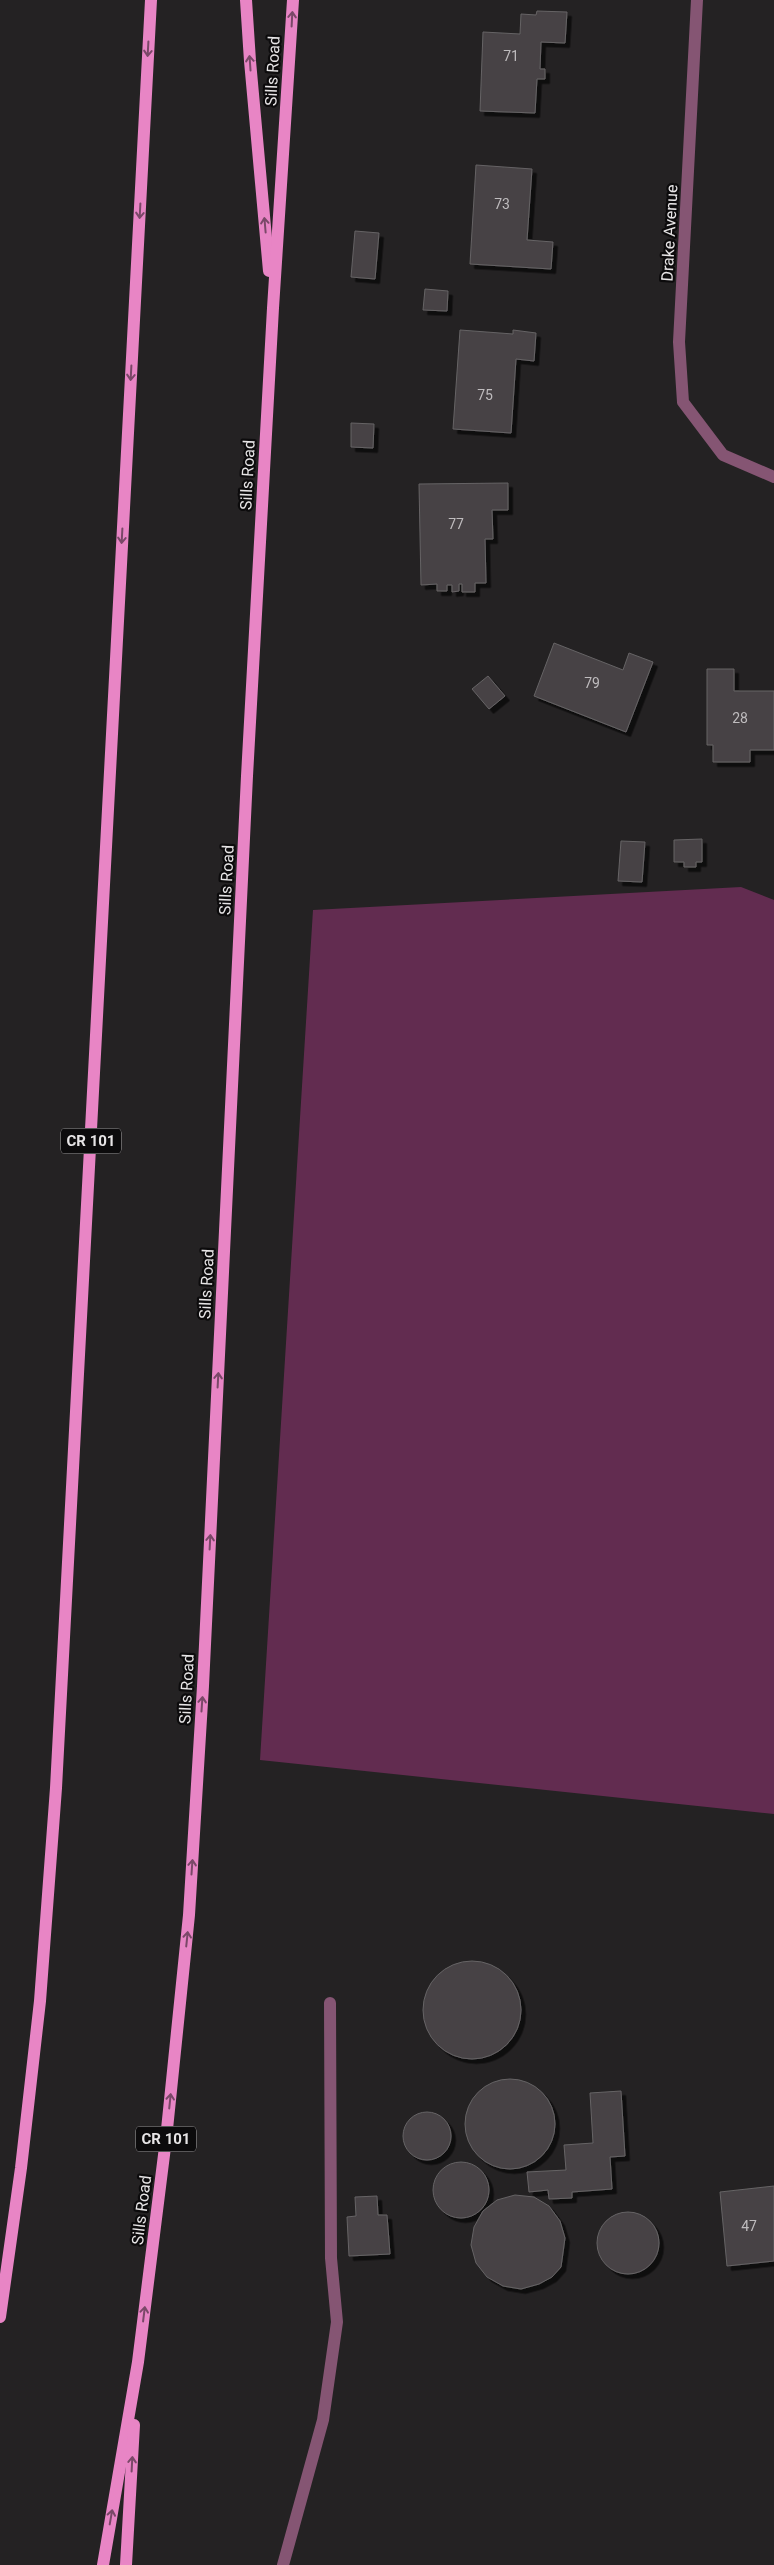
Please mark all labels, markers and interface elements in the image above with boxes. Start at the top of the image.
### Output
one-way arrow [287,11,296,27]
street label: Sills Road [261,36,284,107]
one-way arrow [144,40,153,56]
house number: 71 [503,48,519,64]
one-way arrow [245,56,255,72]
street label: Drake Avenue [657,184,682,282]
house number: 73 [494,196,510,212]
one-way arrow [135,203,144,219]
one-way arrow [260,217,270,233]
one-way arrow [126,364,136,381]
house number: 75 [477,387,493,403]
street label: Sills Road [236,440,259,511]
house number: 77 [448,516,464,532]
one-way arrow [118,527,127,543]
house number: 79 [584,675,600,691]
house number: 28 [732,710,748,726]
street label: Sills Road [215,845,238,916]
road number: CR 101 [61,1128,121,1154]
street label: Sills Road [195,1249,218,1320]
one-way arrow [213,1372,222,1388]
one-way arrow [205,1534,215,1550]
street label: Sills Road [175,1654,198,1725]
one-way arrow [197,1697,206,1713]
one-way arrow [187,1859,196,1875]
one-way arrow [182,1931,191,1947]
one-way arrow [165,2093,175,2109]
road number: CR 101 [136,2126,196,2152]
street label: Sills Road [128,2174,155,2246]
house number: 47 [741,2218,757,2234]
one-way arrow [139,2306,149,2322]
one-way arrow [127,2456,136,2472]
one-way arrow [106,2509,116,2525]

